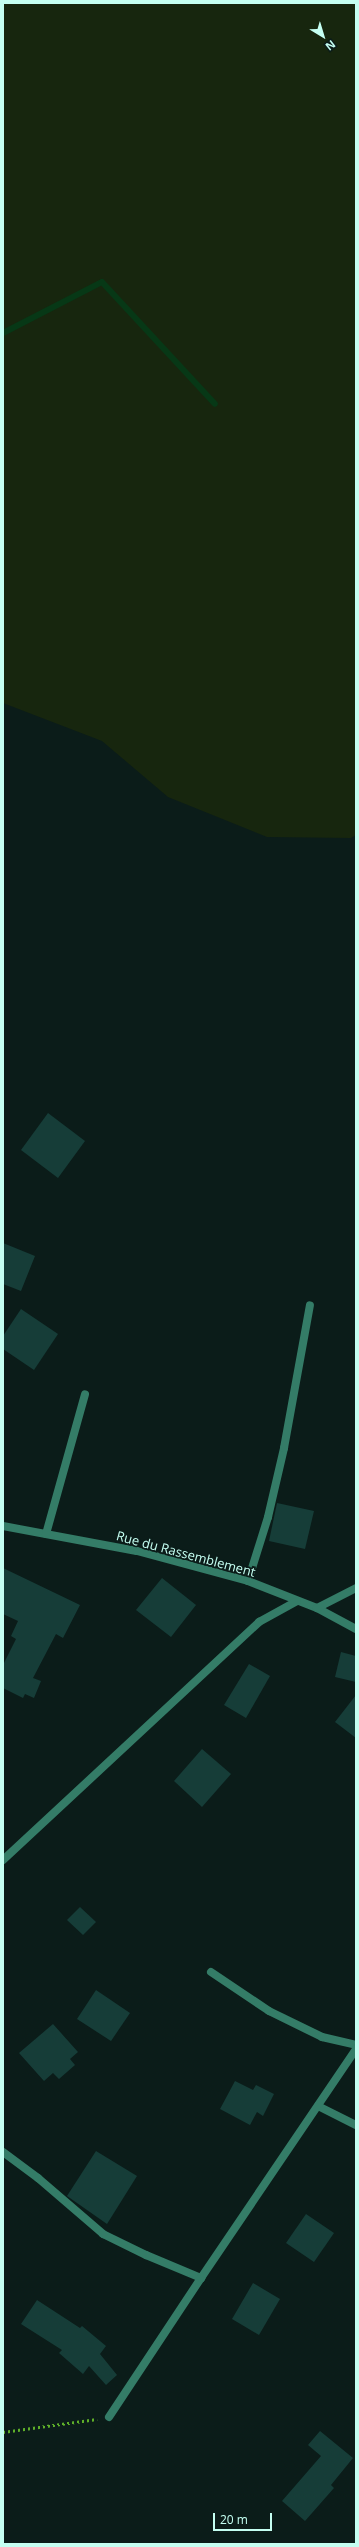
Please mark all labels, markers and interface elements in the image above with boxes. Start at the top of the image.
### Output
north arrow [303,16,343,56]
text: N [323,37,339,55]
street label: Rue du Rassemblement [115,1528,257,1580]
scale bar [215,2505,274,2531]
text: 20 m [220,2511,248,2528]

